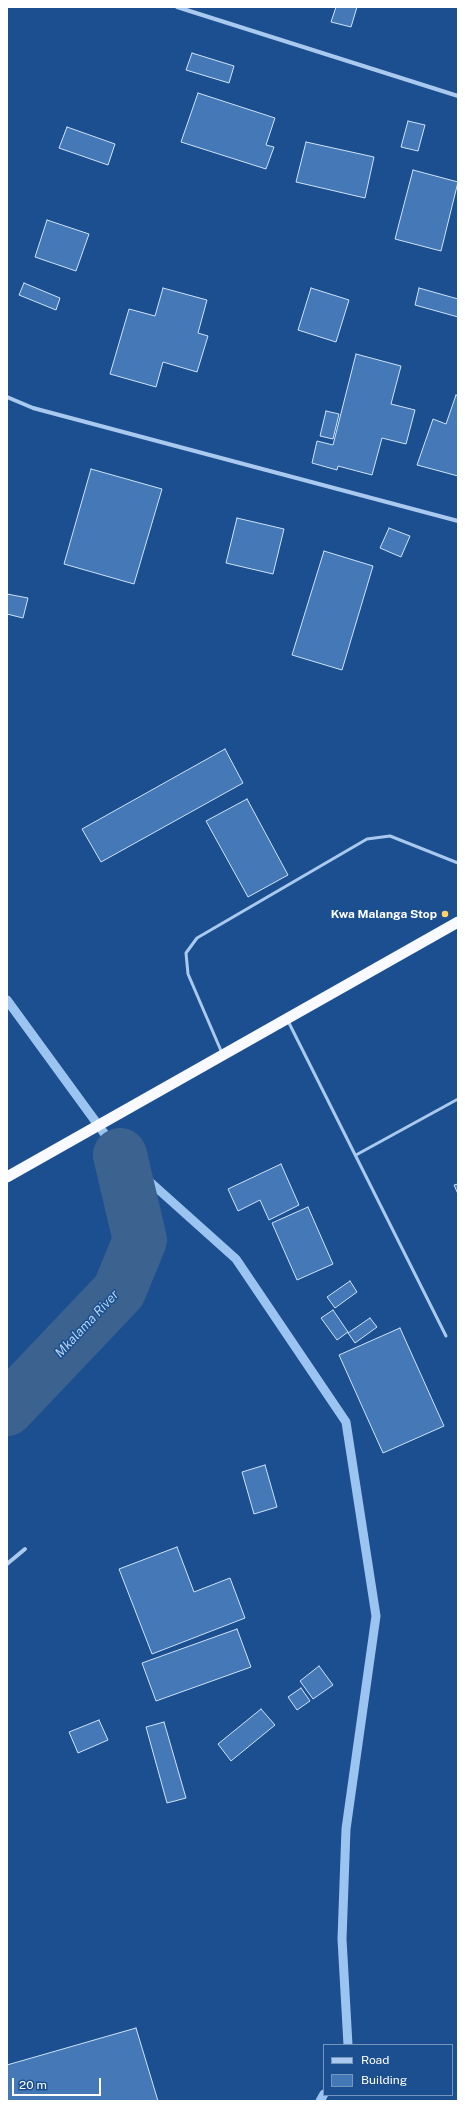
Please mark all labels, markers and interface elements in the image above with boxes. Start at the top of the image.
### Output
place label: Kwa Malanga Stop [331,907,437,921]
marker: Kwa Malanga Stop [440,909,450,919]
water label: Mkalama River [52,1287,122,1361]
legend [323,2044,453,2096]
text: Road [361,2053,389,2067]
scale bar [14,2070,103,2096]
text: Building [361,2073,407,2087]
text: 20 m [19,2078,47,2092]

